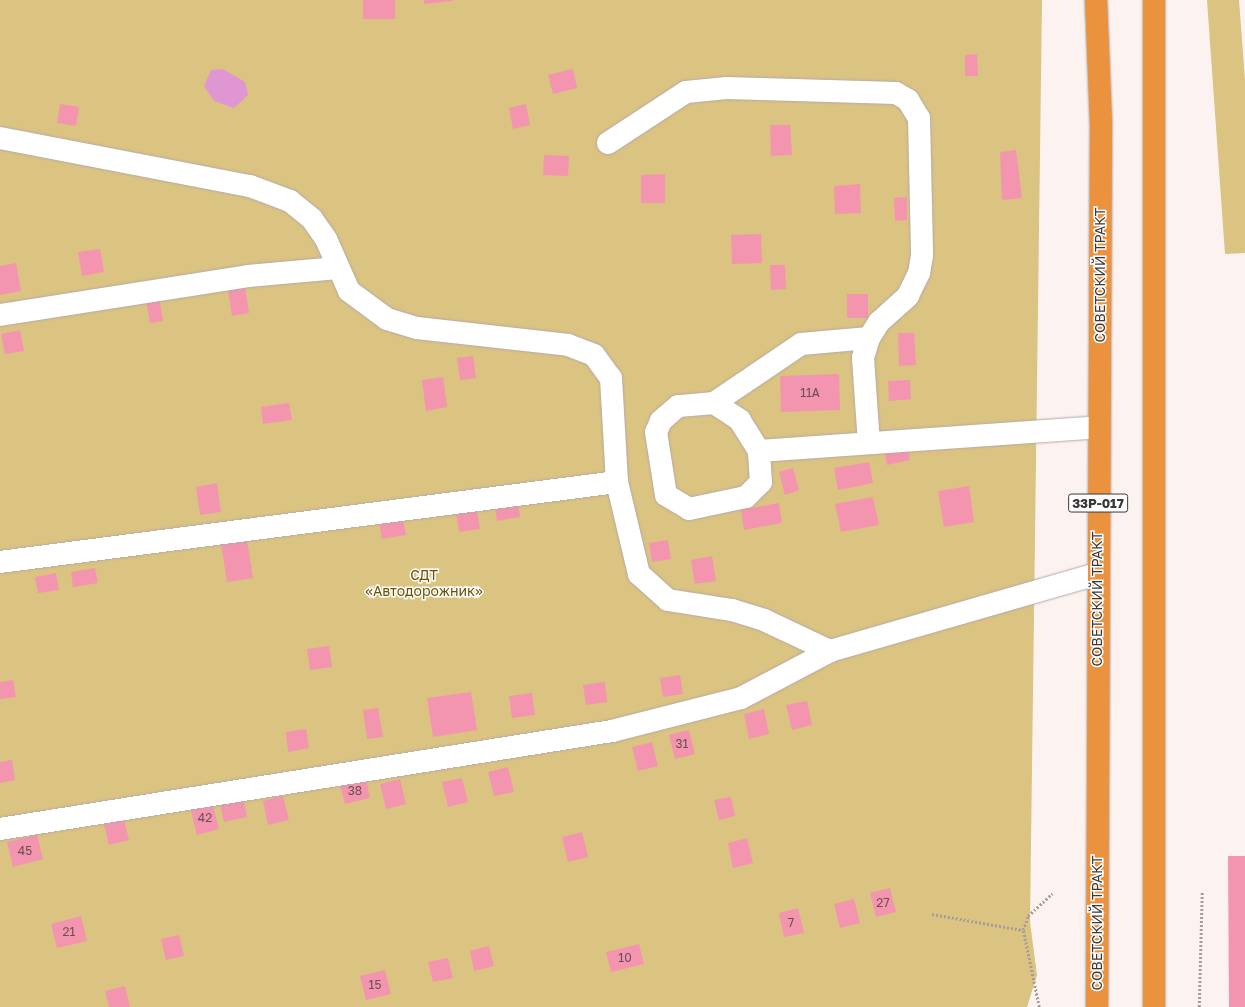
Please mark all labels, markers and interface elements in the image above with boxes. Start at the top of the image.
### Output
street label: СОВЕТСКИЙ ТРАКТ [1092,207,1108,343]
house number: 11А [800,386,820,400]
road number: 33Р-017 [1068,492,1128,514]
street label: СОВЕТСКИЙ ТРАКТ [1089,531,1105,667]
park label: СДТ «Автодорожник» [365,567,483,600]
house number: 31 [676,737,688,751]
house number: 38 [348,784,362,798]
house number: 42 [198,811,212,825]
house number: 45 [18,844,32,858]
street label: СОВЕТСКИЙ ТРАКТ [1089,855,1105,991]
house number: 27 [876,896,890,910]
house number: 7 [788,916,794,930]
house number: 21 [63,925,75,939]
house number: 10 [618,951,632,965]
house number: 15 [369,978,381,992]

